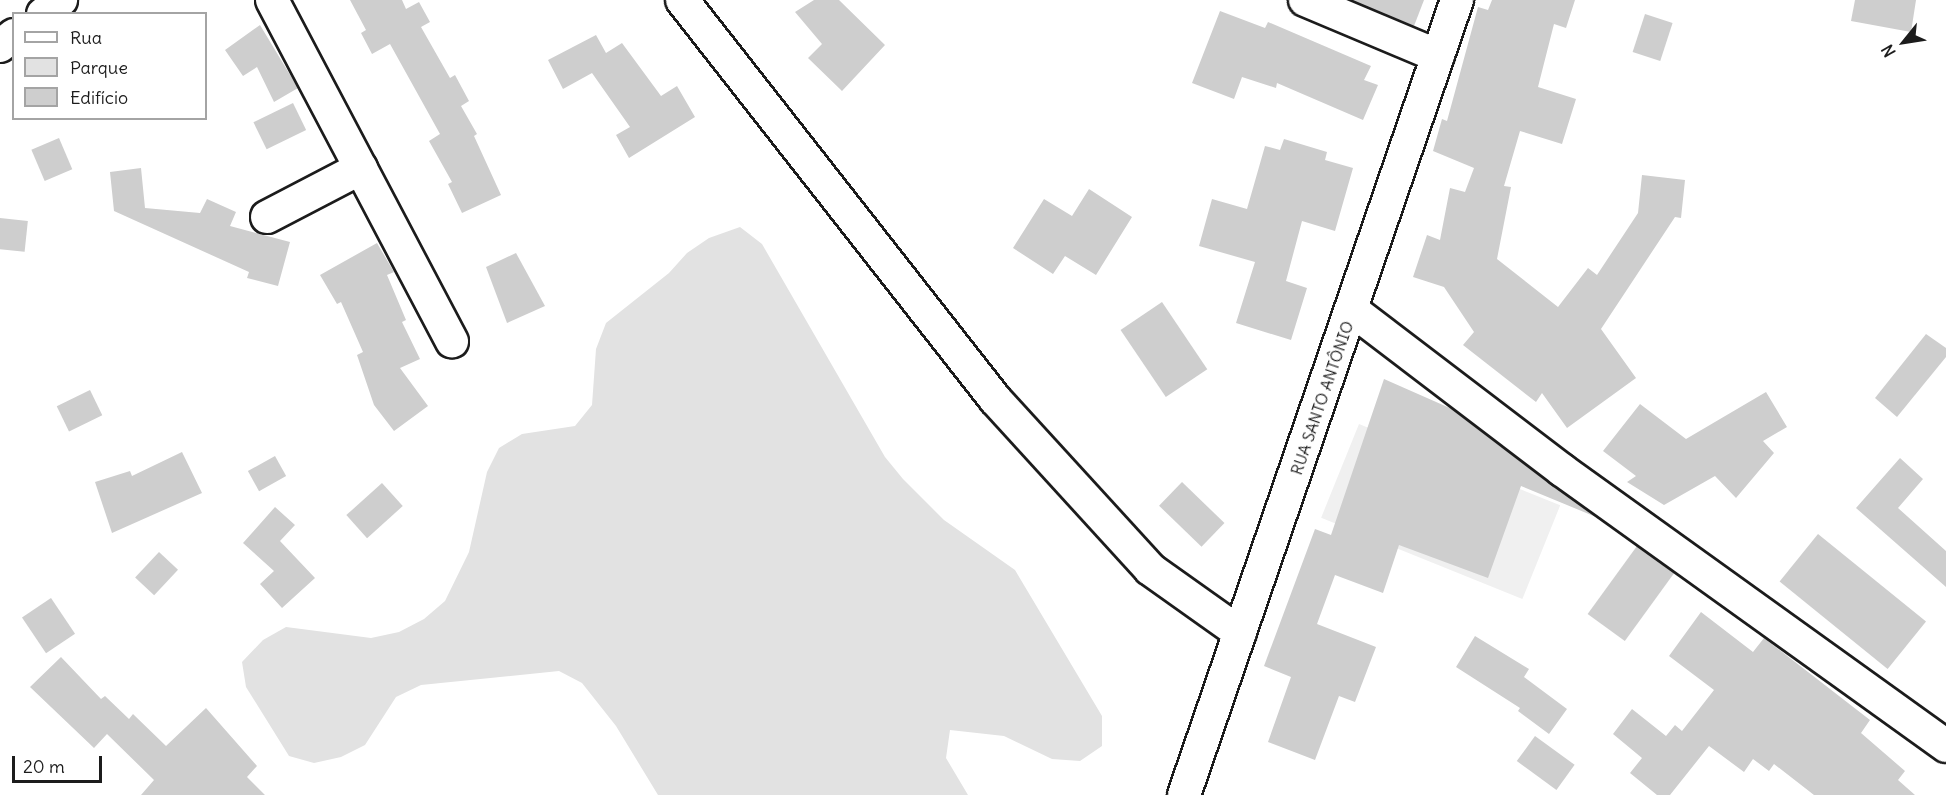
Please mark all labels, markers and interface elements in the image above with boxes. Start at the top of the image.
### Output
legend [12,12,207,120]
north arrow [1874,12,1934,72]
text: Rua [70,26,102,49]
text: N [1877,41,1900,61]
text: Parque [70,56,128,79]
text: Edifício [70,86,128,109]
street label: RUA SANTO ANTÔNIO [1287,319,1357,477]
scale bar [15,744,105,782]
text: 20 m [23,755,65,778]

